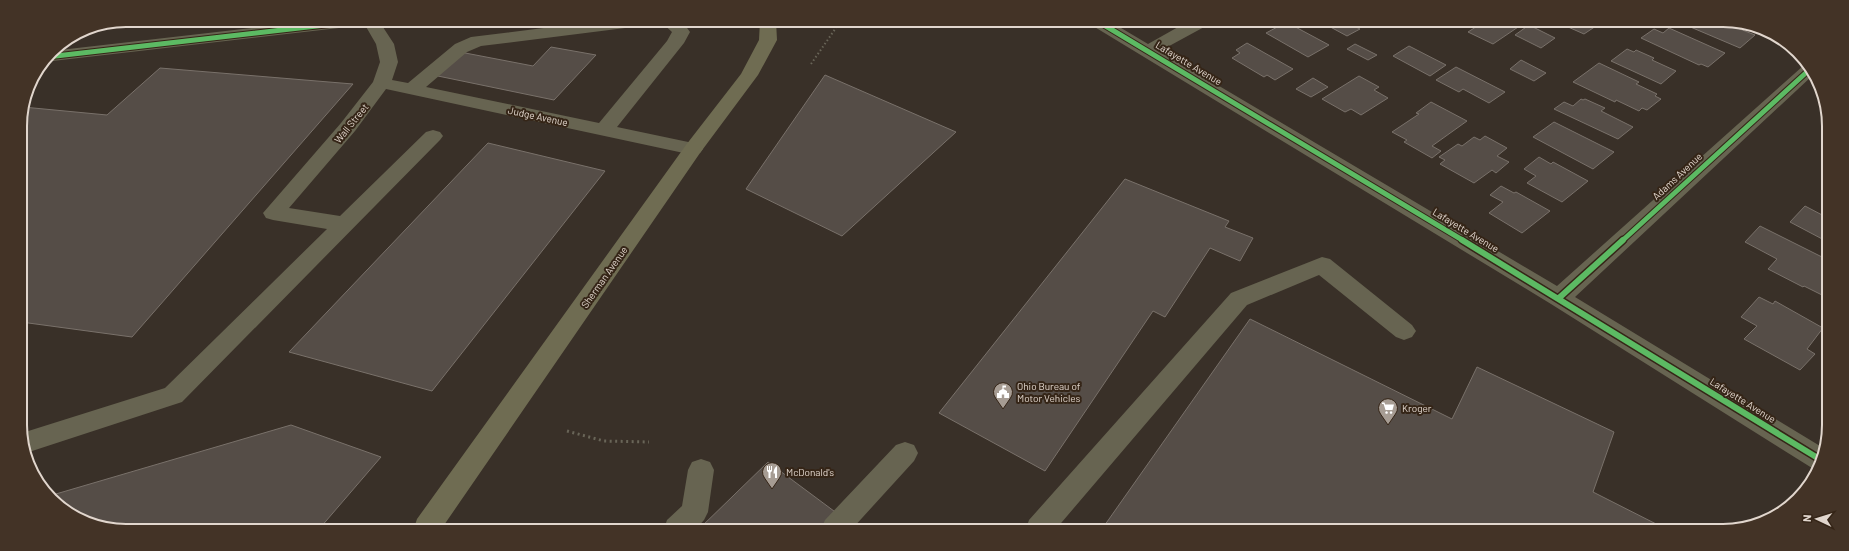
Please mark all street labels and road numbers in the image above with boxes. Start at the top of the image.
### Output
street label: Lafayette Avenue [1154,39,1224,87]
street label: Wall Street [331,101,371,145]
street label: Judge Avenue [507,104,569,128]
street label: Adams Avenue [1650,150,1704,202]
street label: Lafayette Avenue [1431,206,1501,254]
street label: Sherman Avenue [578,244,630,310]
street label: Lafayette Avenue [1708,375,1778,425]

